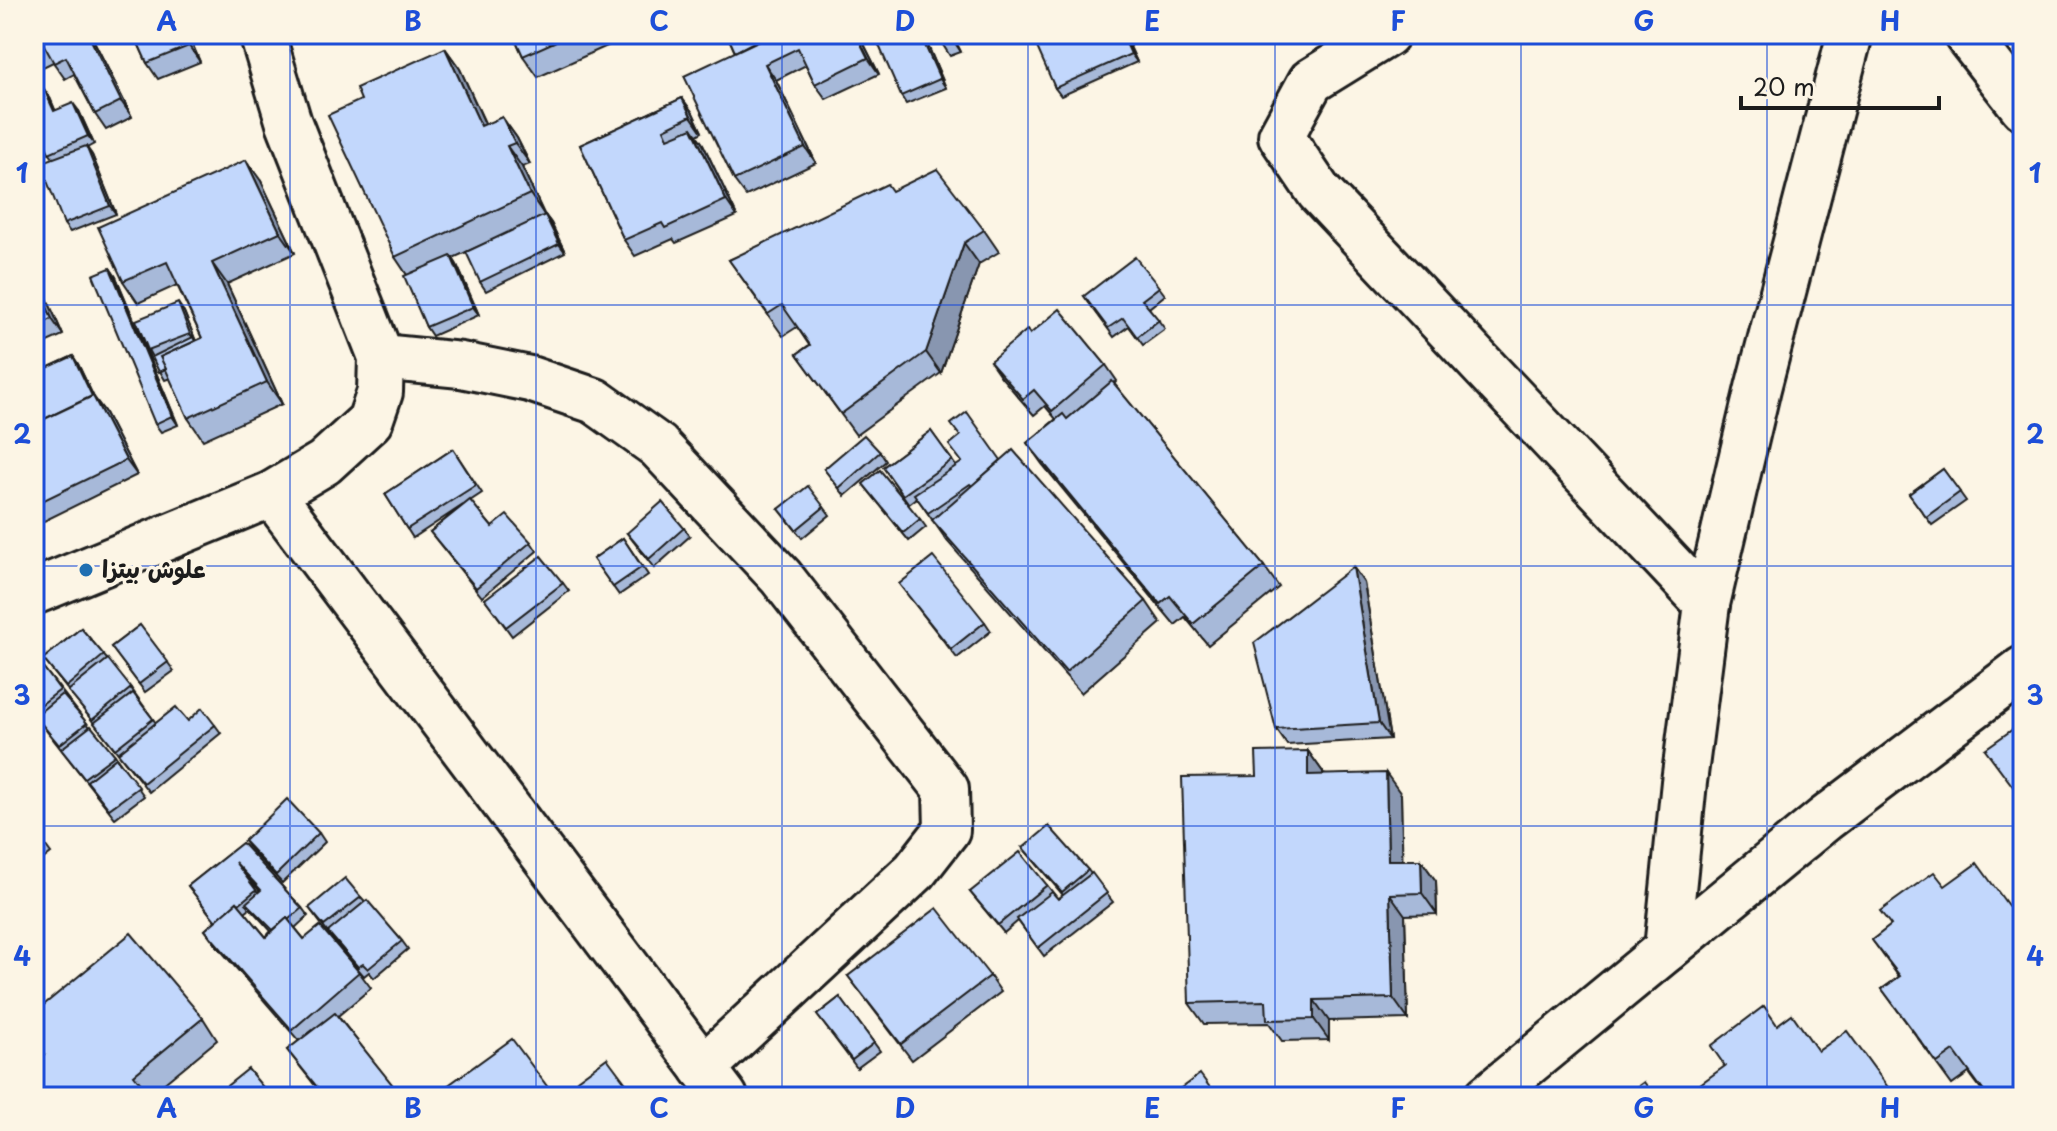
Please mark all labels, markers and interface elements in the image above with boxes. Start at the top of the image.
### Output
text: A [157,1,177,40]
text: B [404,1,422,40]
text: C [649,1,669,40]
text: D [895,1,915,40]
text: E [1144,1,1160,40]
text: F [1390,1,1406,40]
text: G [1633,1,1655,40]
text: H [1880,1,1900,40]
scale bar [1741,60,1939,110]
text: 20 m [1753,68,1815,104]
text: 1 [16,153,28,192]
text: 1 [2029,153,2041,192]
text: 2 [13,414,31,453]
text: 2 [2026,414,2044,453]
place label: علوش بيتزا [102,550,206,586]
marker: علوش بيتزا [77,561,95,579]
text: 3 [13,675,31,714]
text: 3 [2026,675,2044,714]
text: 4 [13,936,31,975]
text: 4 [2026,936,2044,975]
text: A [157,1088,177,1127]
text: B [404,1088,422,1127]
text: C [649,1088,669,1127]
text: D [895,1088,915,1127]
text: E [1144,1088,1160,1127]
text: F [1390,1088,1406,1127]
text: G [1633,1088,1655,1127]
text: H [1880,1088,1900,1127]

